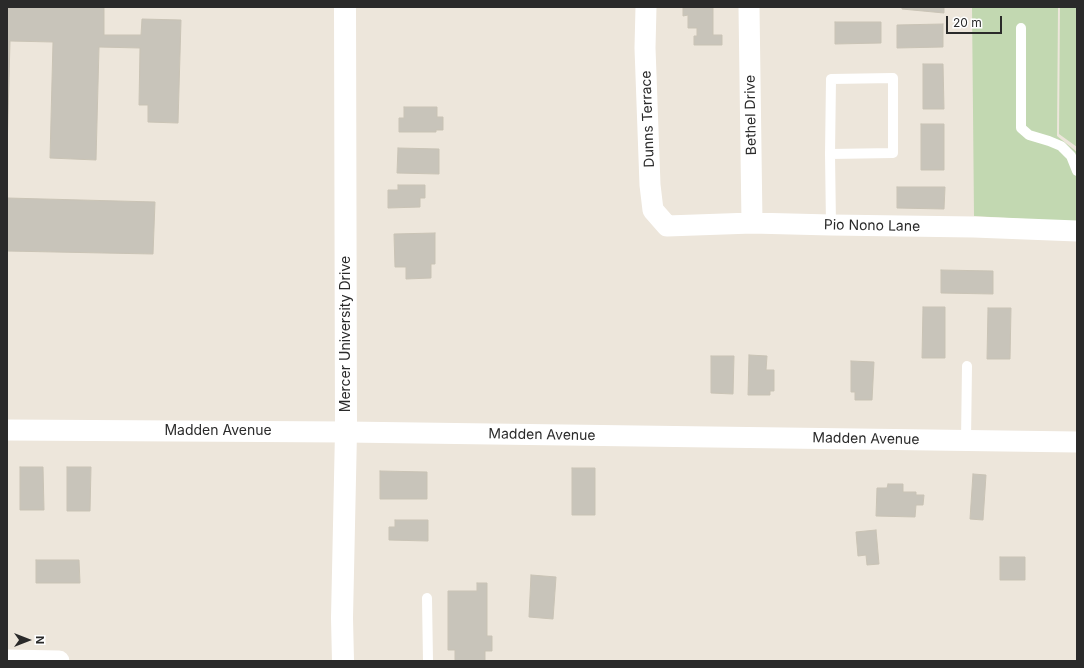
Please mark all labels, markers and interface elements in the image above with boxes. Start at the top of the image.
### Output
scale bar [948,8,1004,34]
text: 20 m [953,15,982,30]
street label: Dunns Terrace [638,70,658,168]
street label: Bethel Drive [742,75,760,155]
street label: Pio Nono Lane [824,217,920,235]
street label: Mercer University Drive [338,256,354,412]
street label: Madden Avenue [164,423,272,439]
street label: Madden Avenue [488,426,596,444]
street label: Madden Avenue [812,430,920,448]
north arrow [8,620,48,660]
text: N [33,636,47,644]

